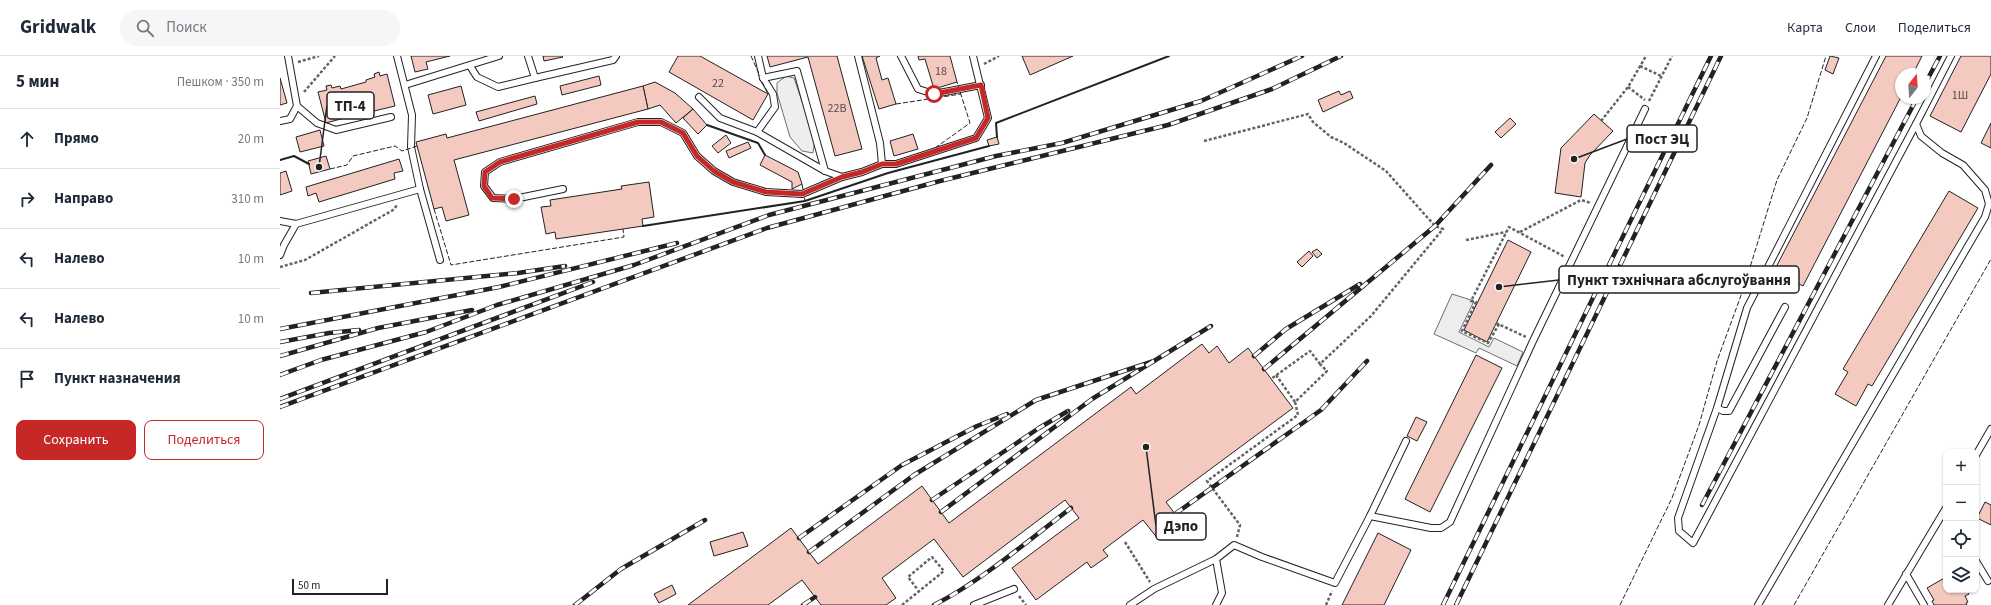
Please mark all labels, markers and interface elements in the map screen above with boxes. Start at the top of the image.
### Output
search box [120,10,400,46]
text: Gridwalk [20,14,96,41]
icon: search [134,17,156,39]
text: Поиск [166,17,207,38]
text: Карта [1787,18,1823,38]
text: Слои [1845,18,1876,38]
text: Поделиться [1898,18,1971,38]
house number: 18 [935,63,947,80]
north arrow [1895,68,1931,104]
text: 5 мин [16,70,59,94]
text: Пешком · 350 m [177,73,264,91]
house number: 22 [712,75,724,92]
route start [925,85,943,103]
house number: 1Ш [1952,87,1968,104]
callout: ТП-4 [327,92,374,119]
text: ТП-4 [334,96,366,117]
house number: 22В [828,100,846,117]
callout: Пост ЭЦ [1627,125,1697,152]
icon: ahead [16,128,38,150]
text: Прямо [54,128,99,149]
text: Пост ЭЦ [1635,129,1689,150]
text: 20 m [238,130,264,148]
icon: right [16,188,38,210]
text: Направо [54,188,113,209]
text: 310 m [231,190,264,208]
route end [505,190,523,208]
icon: left [16,248,38,270]
text: Налево [54,248,105,269]
text: 10 m [238,250,264,268]
callout: Пункт тэхнічнага абслугоўвання [1559,266,1799,293]
text: Пункт тэхнічнага абслугоўвання [1567,270,1791,291]
icon: left [16,308,38,330]
text: Налево [54,308,105,329]
text: 10 m [238,310,264,328]
icon: arrive [16,368,38,390]
text: Пункт назначения [54,368,181,389]
button: Сохранить [16,420,136,460]
button: Поделиться [144,420,264,460]
map controls [1943,449,1979,593]
button: + [1943,449,1979,485]
button: − [1943,485,1979,521]
callout: Дэпо [1156,513,1206,540]
text: Дэпо [1164,516,1198,537]
button: locate [1943,521,1979,557]
button: layers [1943,557,1979,593]
scale bar [292,577,388,596]
text: 50 m [298,578,320,593]

